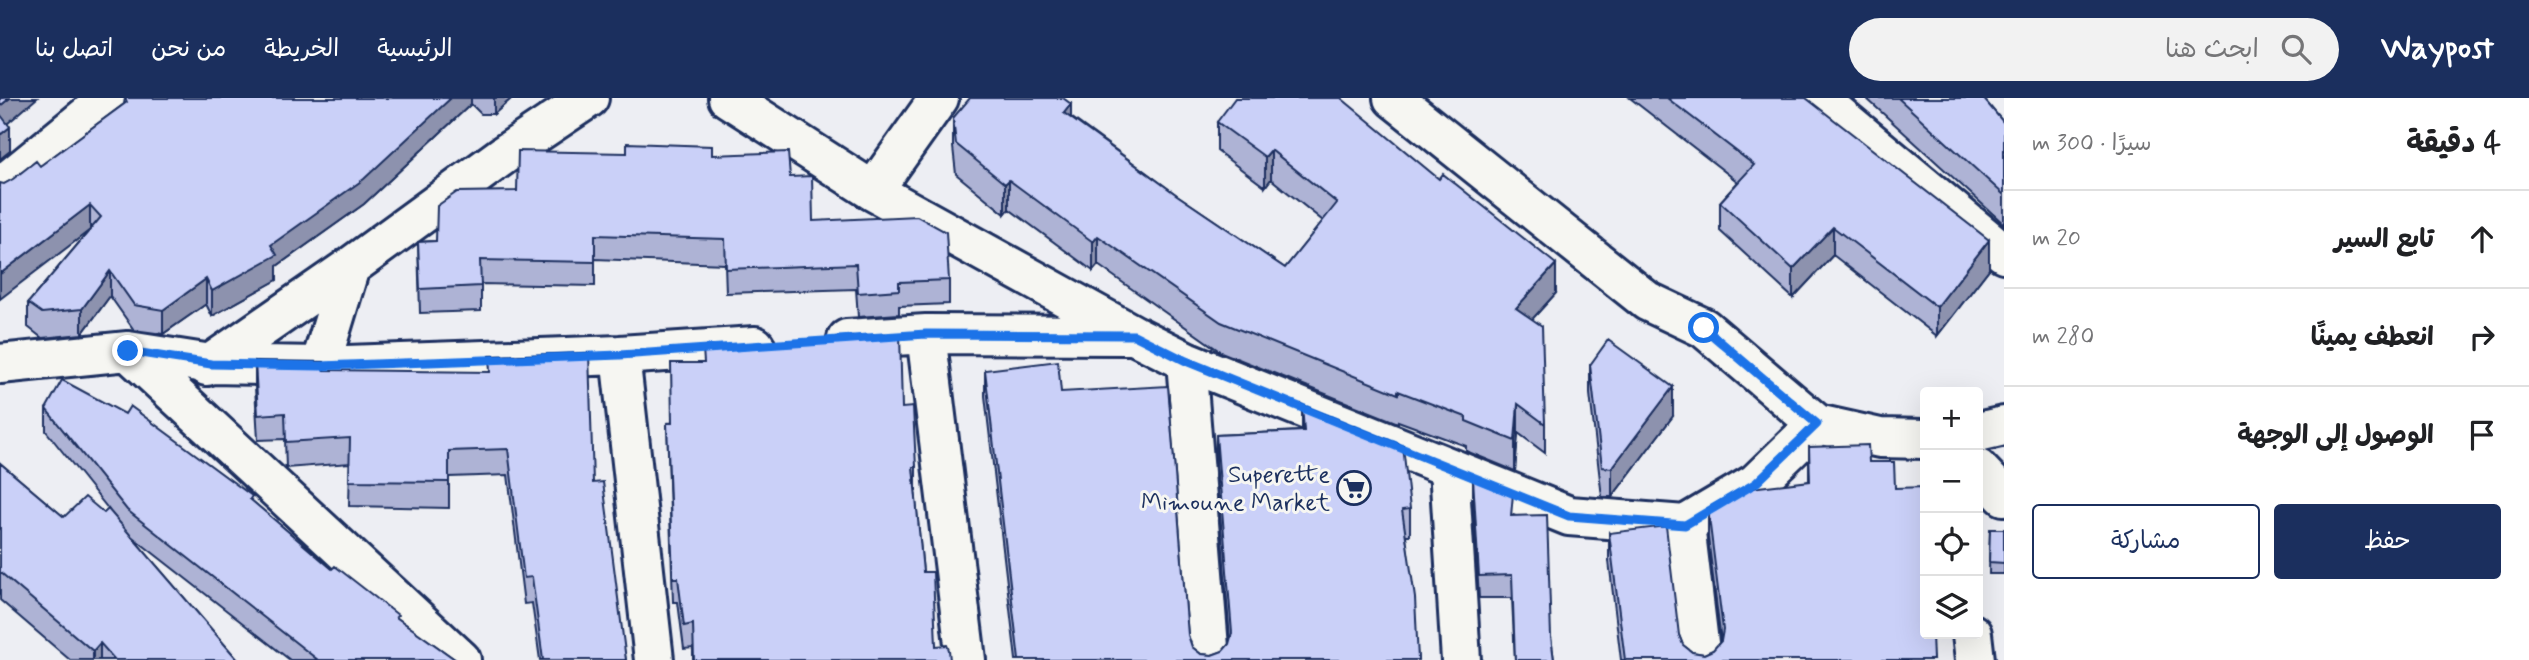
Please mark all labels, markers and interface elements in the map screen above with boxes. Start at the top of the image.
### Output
search box [1849,18,2339,81]
text: Waypost [2381,27,2494,71]
icon: search [2277,30,2315,68]
text: ابحث هنا [2165,33,2259,67]
text: اتصل بنا [35,34,113,65]
text: من نحن [151,34,226,65]
text: الخريطة [264,34,339,65]
text: الرئيسية [377,34,453,65]
text: 4 دقيقة [2406,124,2501,163]
text: سيرًا · 300 m [2032,129,2152,159]
icon: ahead [2463,220,2501,258]
text: تابع السير [2334,223,2434,257]
text: 20 m [2032,224,2081,254]
route start [1688,312,1719,343]
icon: right [2463,318,2501,356]
text: انعطف يمينًا [2311,321,2434,355]
text: 280 m [2032,322,2094,352]
route end [112,335,143,366]
map controls [1920,387,1983,639]
button: + [1920,387,1983,450]
icon: arrive [2463,416,2501,454]
text: الوصول إلى الوجهة [2237,419,2434,453]
button: − [1920,450,1983,513]
place label: Superette Mimoune Market [1141,460,1330,519]
supermarket icon: Superette Mimoune Market [1335,469,1373,507]
button: مشاركة [2032,504,2260,579]
button: حفظ [2274,504,2501,579]
button: locate [1920,513,1983,576]
button: layers [1920,576,1983,639]

